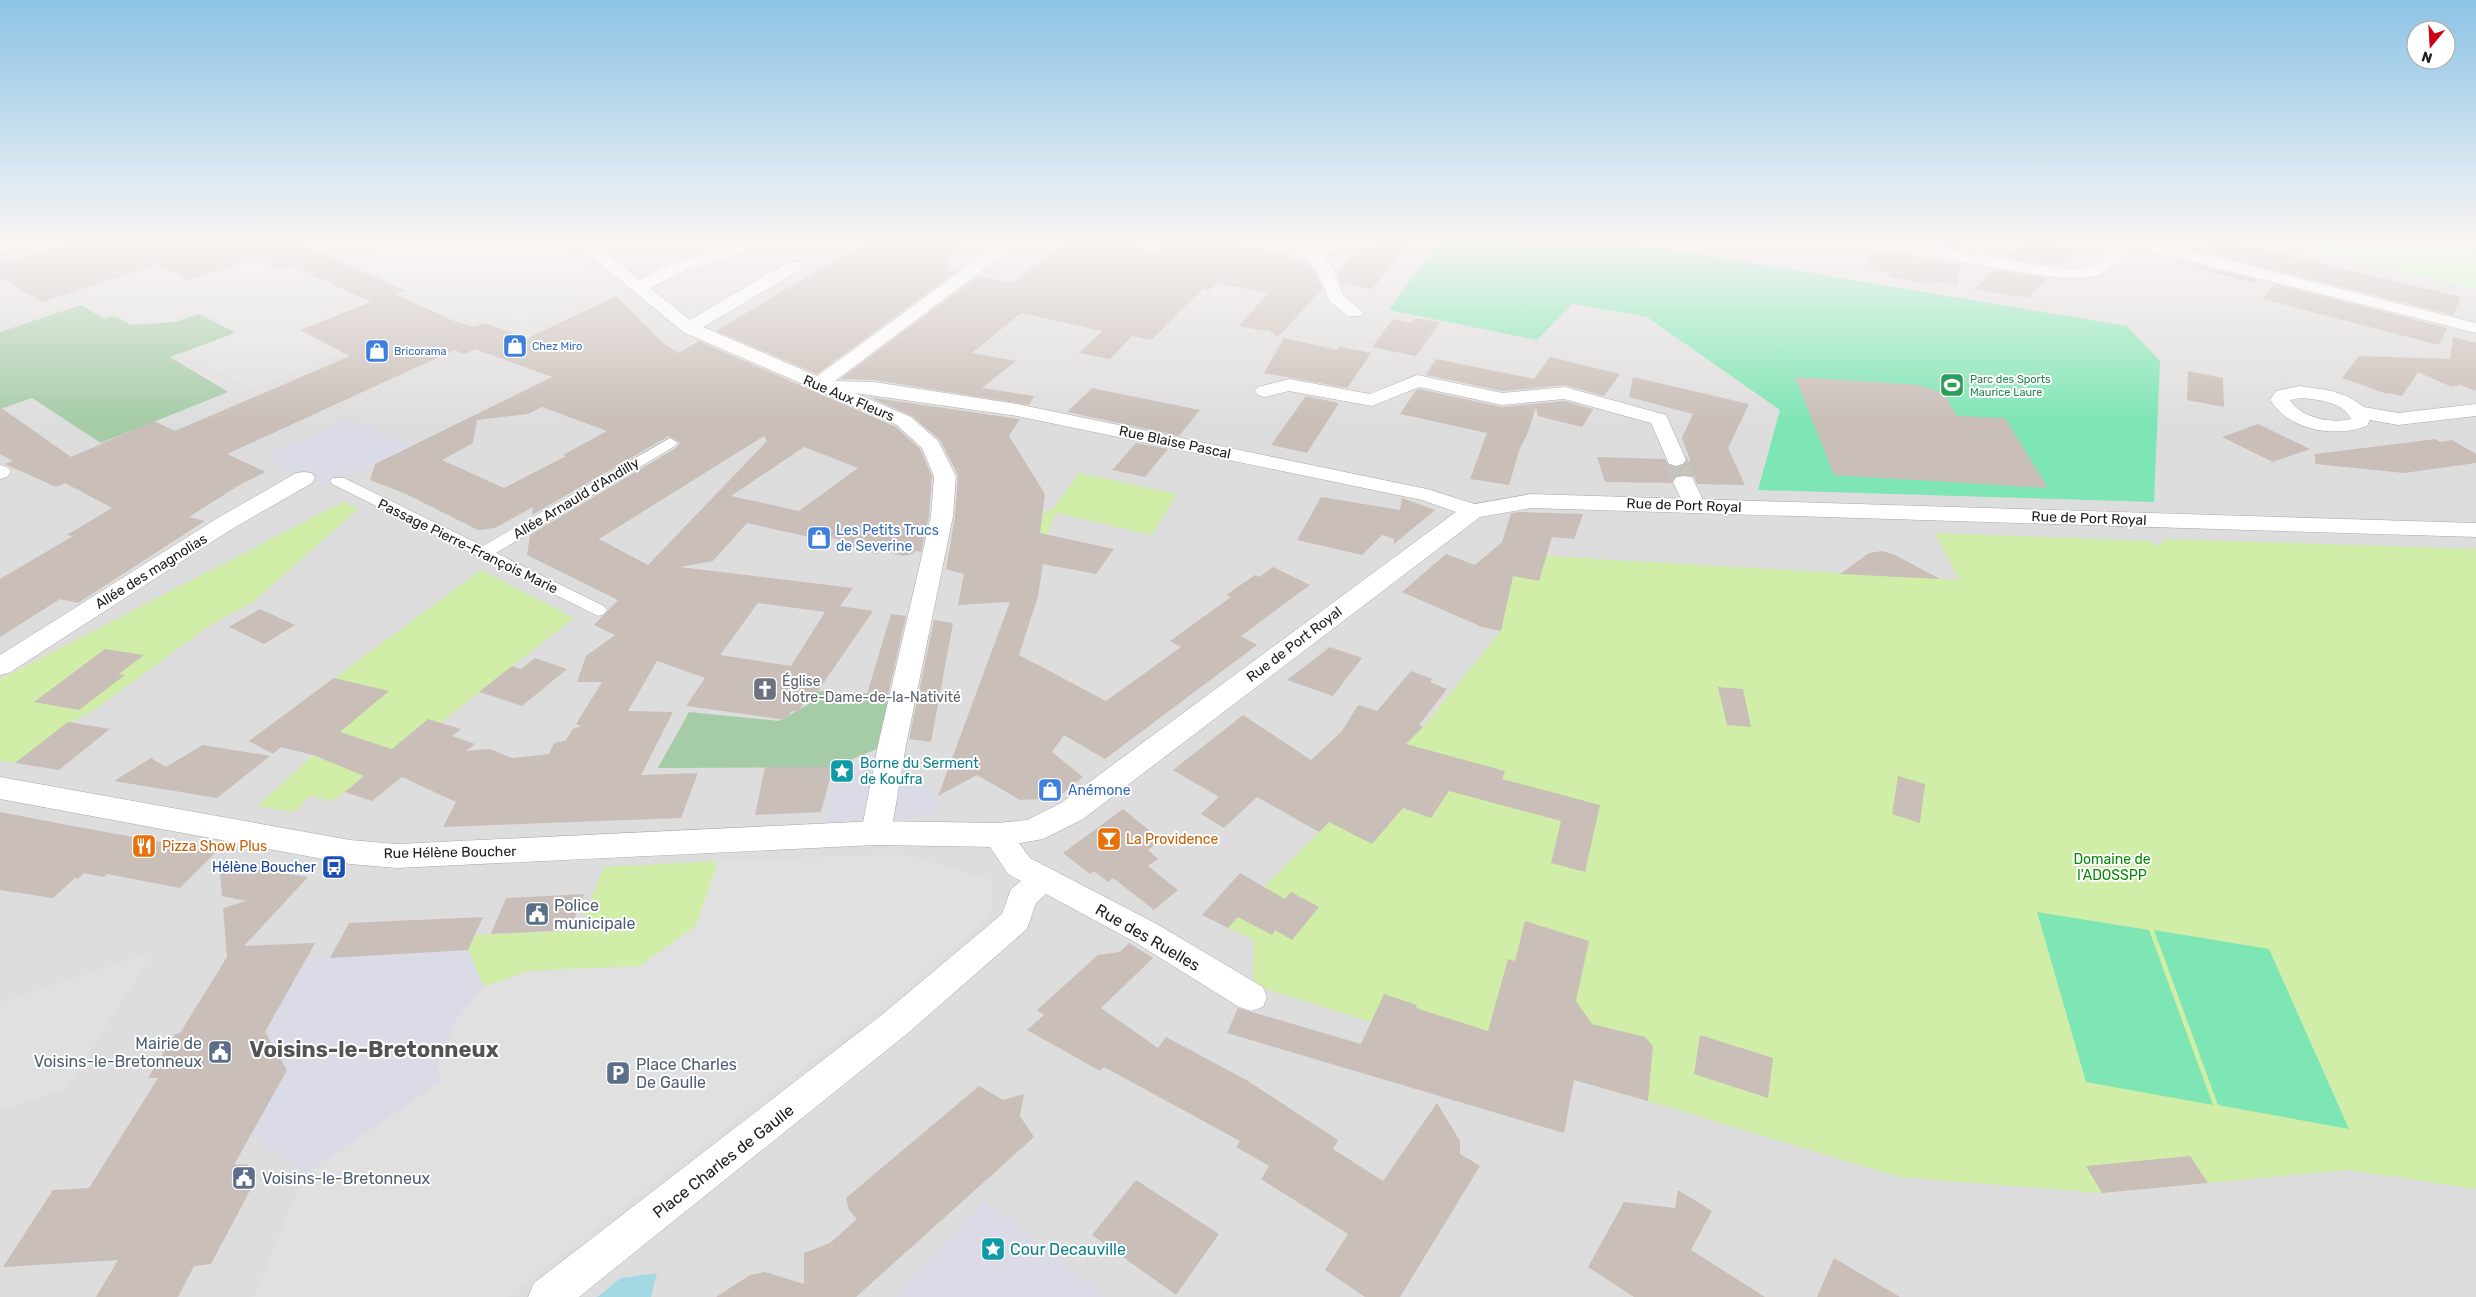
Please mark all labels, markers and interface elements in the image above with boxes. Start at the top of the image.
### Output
north arrow [2406,20,2456,70]
text: N [2420,47,2435,67]
shop icon: Chez Miro [502,333,528,359]
shop icon: Bricorama [364,338,390,364]
place label: Chez Miro [532,340,582,353]
place label: Bricorama [394,345,447,358]
street label: Rue Aux Fleurs [801,372,897,425]
sports icon: Parc des Sports Maurice Laure [1939,372,1965,398]
place label: Parc des Sports Maurice Laure [1970,373,2051,399]
street label: Rue Blaise Pascal [1118,422,1232,463]
street label: Allée Arnauld d'Andilly [510,454,643,543]
street label: Passage Pierre-François Marie [375,495,561,598]
street label: Rue de Port Royal [1626,495,1742,516]
street label: Rue de Port Royal [2031,508,2147,529]
place label: Les Petits Trucs de Severine [836,522,939,555]
shop icon: Les Petits Trucs de Severine [806,525,832,551]
street label: Allée des magnolias [92,530,210,613]
street label: Rue de Port Royal [1243,603,1345,686]
place label: Église Notre-Dame-de-la-Nativité [782,672,961,706]
church icon: Église Notre-Dame-de-la-Nativité [752,676,778,702]
place label: Borne du Serment de Koufra [860,755,979,788]
place icon: Borne du Serment de Koufra [829,758,855,784]
shop icon: Anémone [1037,777,1063,803]
place label: Anémone [1068,782,1131,799]
bar icon: La Providence [1096,826,1122,852]
place label: La Providence [1126,831,1219,848]
restaurant icon: Pizza Show Plus [131,833,157,859]
place label: Pizza Show Plus [162,838,267,855]
street label: Rue Hélène Boucher [383,843,517,862]
park label: Domaine de l'ADOSSPP [2073,851,2151,884]
bus stop icon: Hélène Boucher [321,854,347,880]
place label: Hélène Boucher [212,859,317,876]
place label: Police municipale [554,896,635,933]
street label: Rue des Ruelles [1092,900,1203,975]
public building icon: Police municipale [524,901,550,927]
place label: Mairie de Voisins-le-Bretonneux [34,1034,202,1071]
district label: Voisins-le-Bretonneux [249,1036,499,1063]
public building icon: Mairie de Voisins-le-Bretonneux [207,1039,233,1065]
place label: Place Charles De Gaulle [636,1055,737,1092]
parking icon: Place Charles De Gaulle [605,1060,631,1086]
street label: Place Charles de Gaulle [649,1100,798,1222]
public building icon: Voisins-le-Bretonneux [231,1165,257,1191]
place label: Voisins-le-Bretonneux [262,1169,431,1188]
place icon: Cour Decauville [980,1236,1006,1262]
place label: Cour Decauville [1010,1240,1126,1259]

